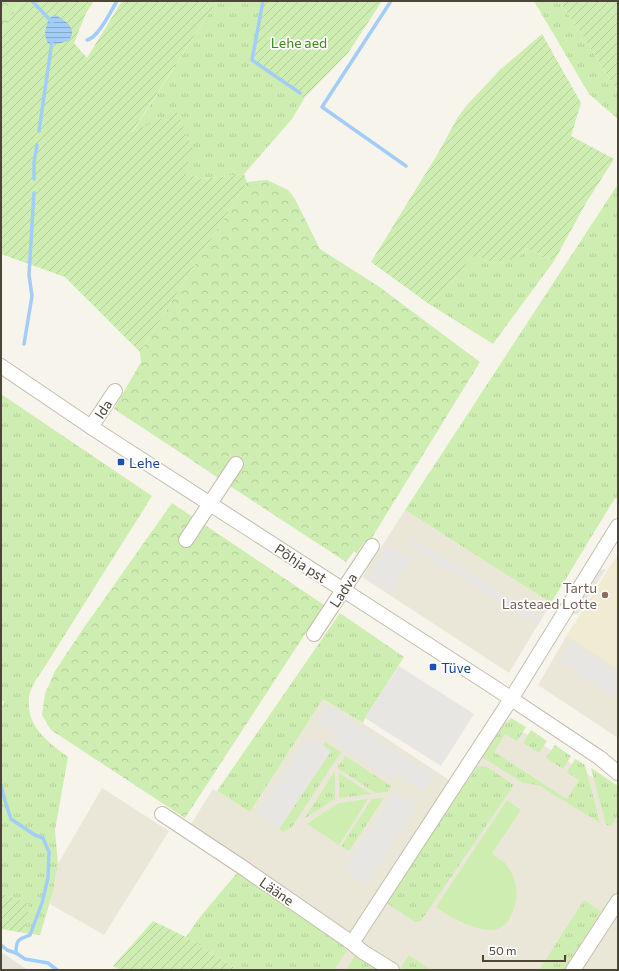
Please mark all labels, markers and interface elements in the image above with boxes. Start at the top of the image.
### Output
park label: Lehe aed [271,34,327,51]
street label: Ida [91,396,115,422]
place label: Lehe [129,454,160,471]
marker: Lehe [116,457,126,467]
street label: Põhja pst [272,540,330,586]
street label: Ladva [326,570,360,610]
place label: Tartu Lasteaed Lotte [502,579,597,612]
marker: Tartu Lasteaed Lotte [600,590,610,600]
place label: Tüve [441,659,471,676]
marker: Tüve [428,662,438,672]
street label: Lääne [257,873,297,909]
scale bar [483,937,565,963]
text: 50 m [489,943,517,957]

